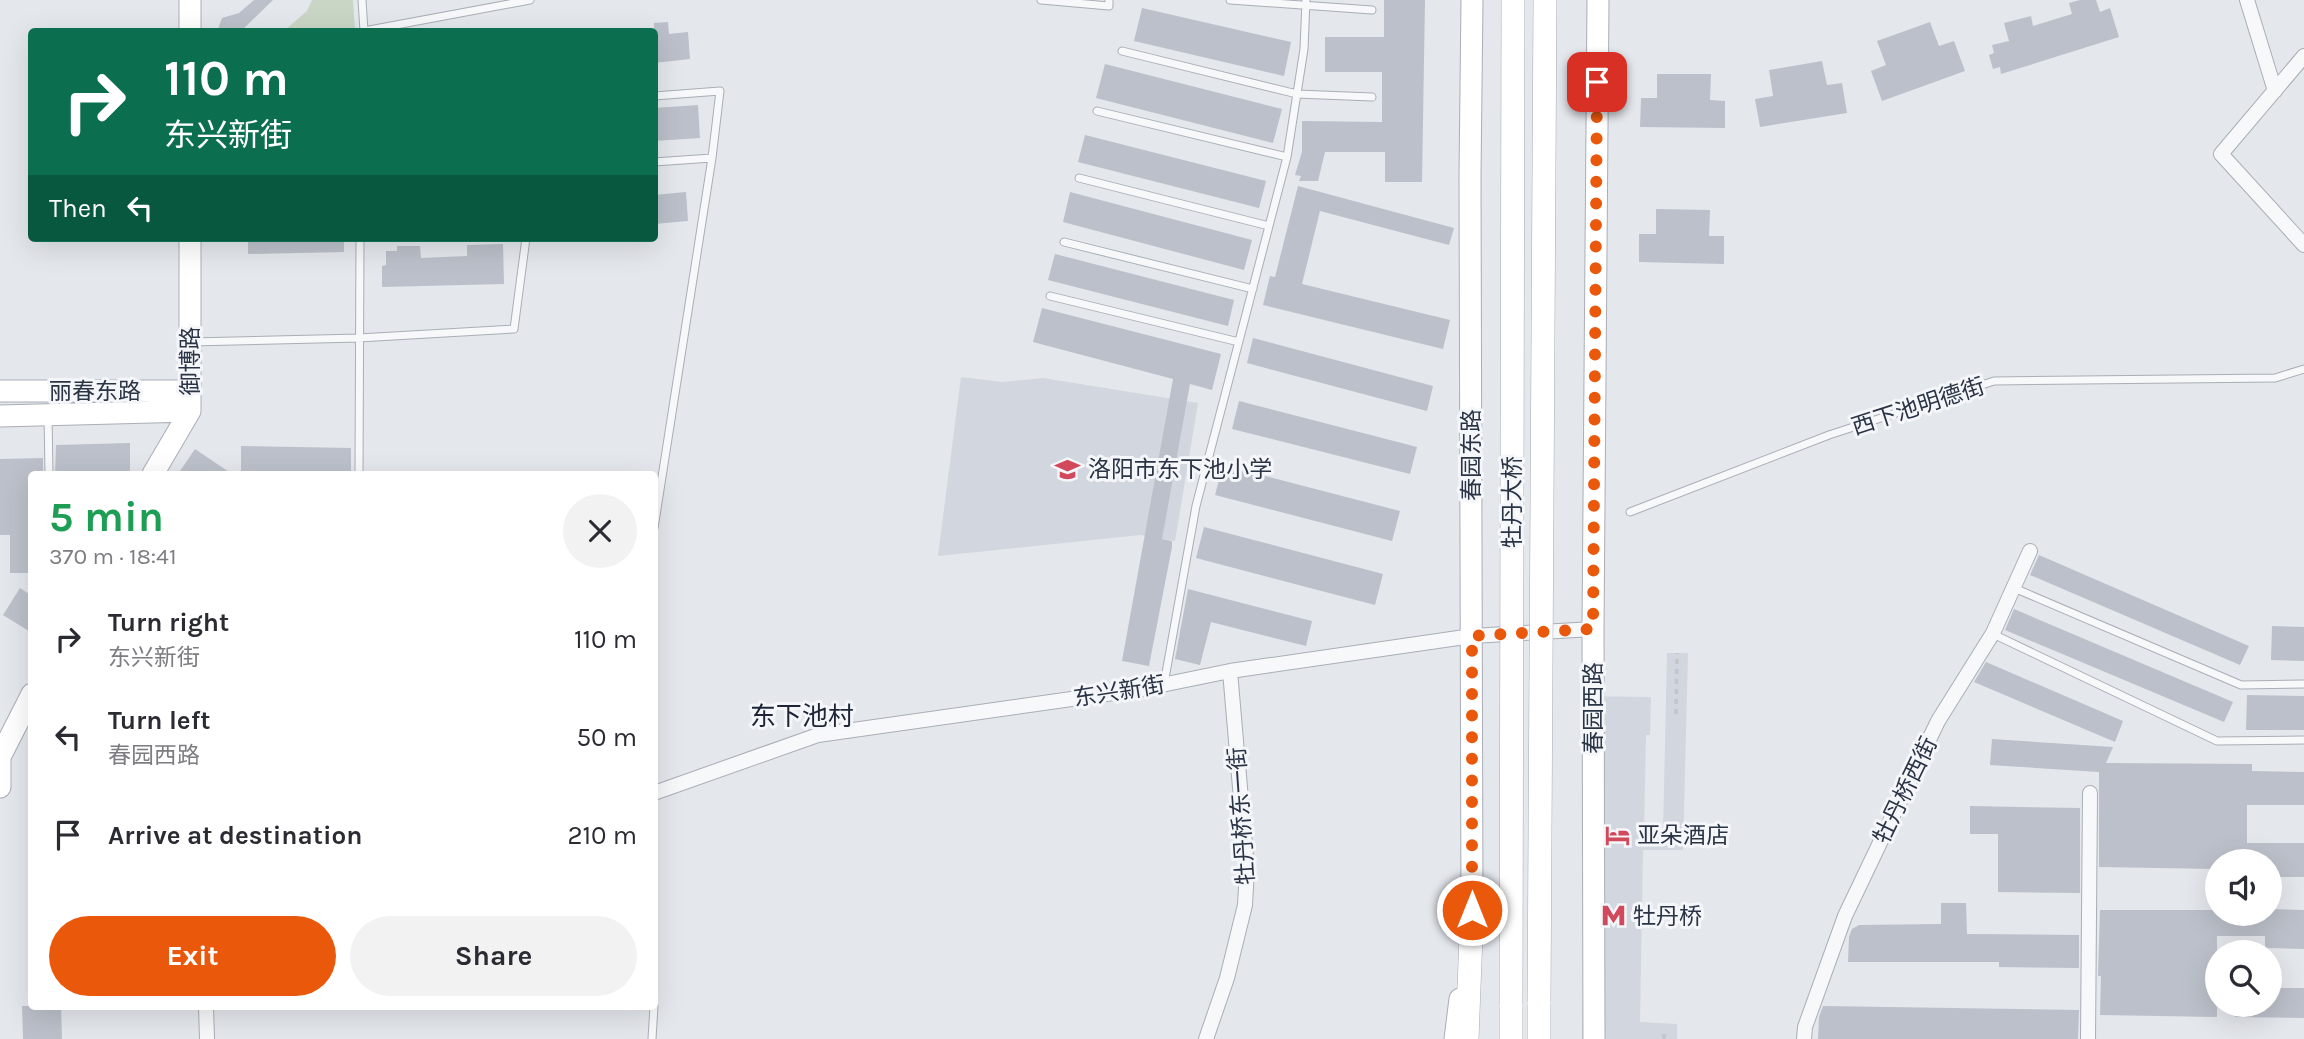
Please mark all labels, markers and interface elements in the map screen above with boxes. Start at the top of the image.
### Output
text: 110 m [164,50,289,107]
pin [1567,52,1627,112]
icon: right [49,56,140,147]
icon: arrive [1578,63,1616,101]
text: 东兴新街 [164,117,292,154]
icon: left [121,189,159,227]
text: Then [49,193,107,224]
street label: 御博路 [177,327,204,396]
street label: 西下池明德街 [1848,372,1988,441]
street label: 丽春东路 [49,378,141,405]
street label: 春园东路 [1458,409,1485,501]
school or university icon: 洛阳市东下池小学 [1054,455,1082,483]
place label: 洛阳市东下池小学 [1088,456,1272,483]
street label: 牡丹大桥 [1499,456,1526,548]
text: 5 min [49,492,164,542]
button: close [563,494,637,568]
text: 370 m · 18:41 [49,543,177,570]
text: Turn right [108,607,229,638]
icon: right [49,620,87,658]
text: 110 m [574,624,637,655]
text: 东兴新街 [108,644,200,671]
street label: 春园西路 [1580,662,1607,754]
street label: 东兴新街 [1072,671,1167,712]
district label: 东下池村 [750,701,854,732]
text: Turn left [108,705,210,736]
icon: left [49,718,87,756]
text: 50 m [576,722,637,753]
street label: 牡丹桥西街 [1868,733,1943,848]
text: 春园西路 [108,742,200,769]
street label: 牡丹桥东一街 [1223,746,1260,886]
icon: arrive [49,816,87,854]
text: Arrive at destination [108,820,362,851]
text: 210 m [567,820,637,851]
hotel icon: 亚朵酒店 [1603,821,1631,849]
place label: 亚朵酒店 [1637,822,1729,849]
map controls [2205,849,2282,1017]
button: sound [2205,849,2282,926]
position arrow [1435,873,1509,947]
metro station icon: 牡丹桥 [1599,902,1627,930]
place label: 牡丹桥 [1633,903,1702,930]
button: Exit [49,916,336,996]
button: Share [350,916,637,996]
button: search [2205,940,2282,1017]

